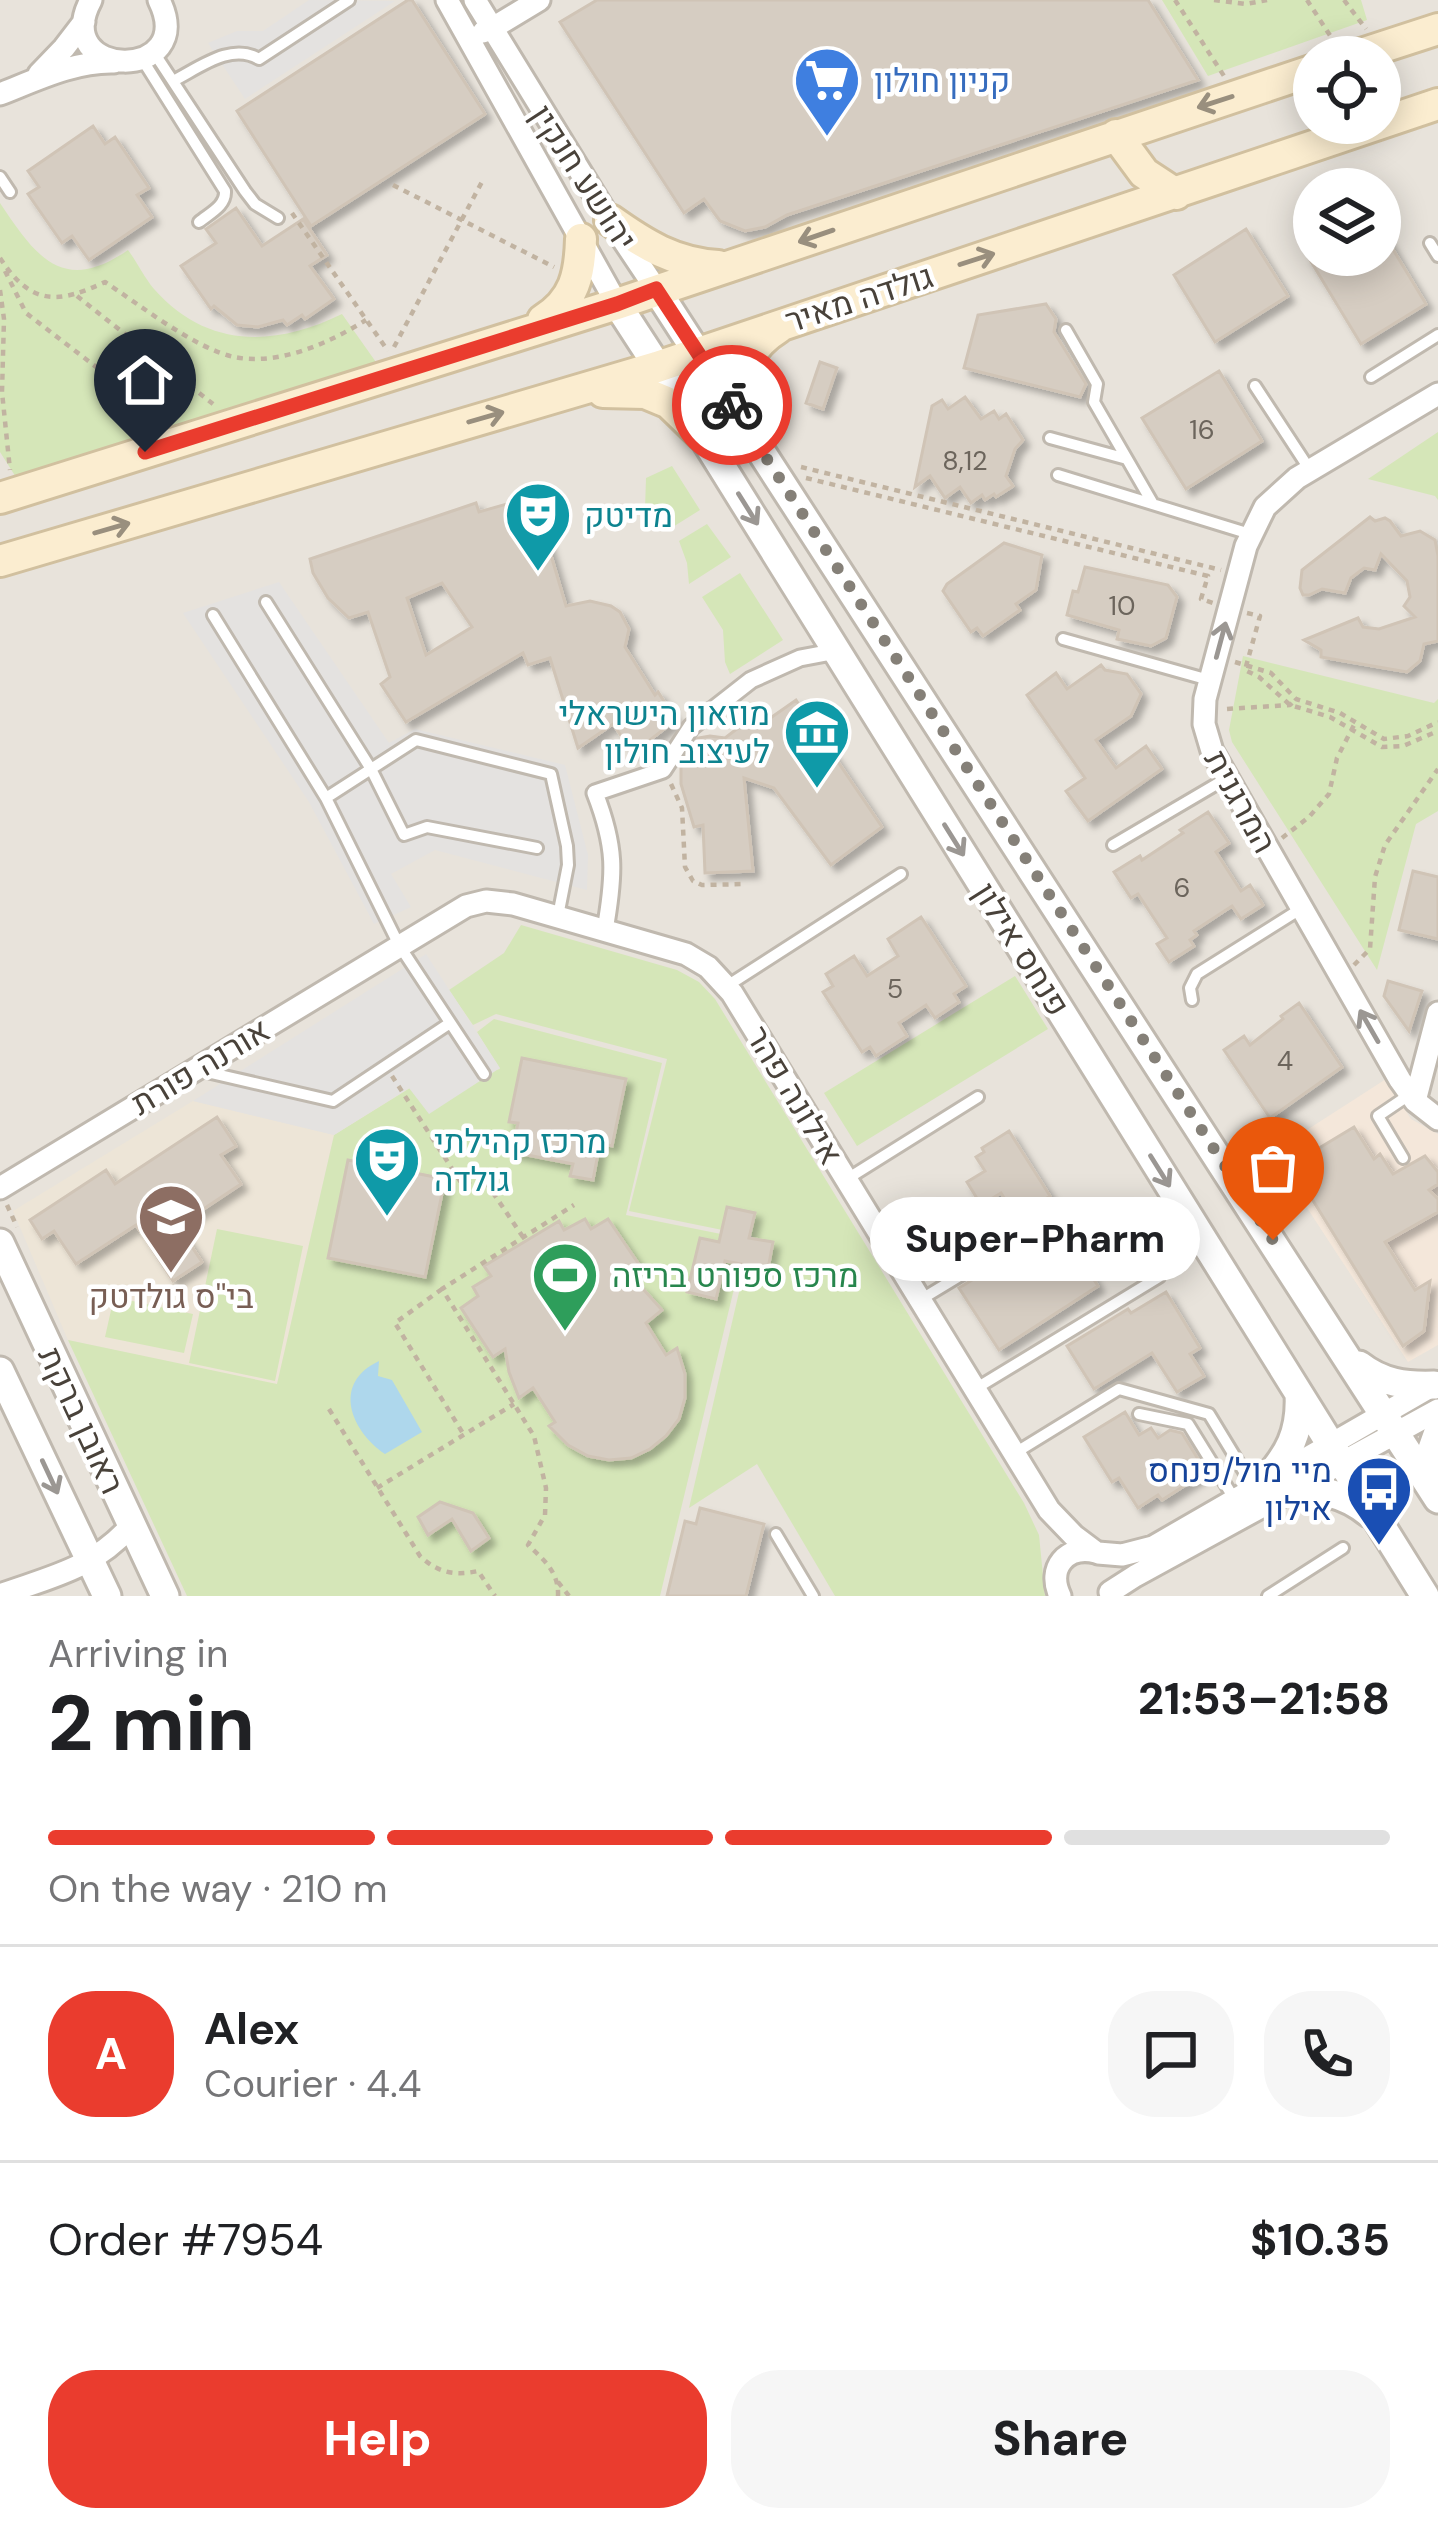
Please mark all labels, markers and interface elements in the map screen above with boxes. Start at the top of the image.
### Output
map controls [1293,36,1401,276]
button: locate [1293,36,1401,144]
supermarket icon: קניון חולון [792,45,862,139]
place label: קניון חולון [874,59,1010,102]
one-way arrow [1197,93,1235,115]
street label: יהושע חנקין [521,96,647,258]
button: layers [1293,168,1401,276]
one-way arrow [798,226,836,248]
one-way arrow [957,247,995,269]
street label: גולדה מאיר [780,254,939,343]
pin [94,329,196,452]
courier [672,345,792,465]
icon: home [112,347,178,413]
icon: bike [699,372,765,438]
one-way arrow [466,405,504,427]
house number: 16 [1189,412,1215,447]
house number: 8,12 [942,443,988,478]
theatre icon: מדיטק [503,480,573,574]
one-way arrow [736,491,760,525]
place label: מדיטק [584,494,673,537]
one-way arrow [92,516,130,538]
house number: 10 [1109,588,1135,623]
one-way arrow [1211,621,1233,659]
place label: מוזאון הישראלי לעיצוב חולון [559,692,770,773]
museum icon: מוזאון הישראלי לעיצוב חולון [782,697,852,791]
street label: המרגנית [1195,742,1286,861]
one-way arrow [942,822,966,856]
house number: 6 [1174,870,1190,905]
street label: פנחס אילון [964,874,1079,1024]
house number: 5 [887,971,903,1006]
street label: אורנה פורת [123,1008,278,1125]
one-way arrow [1357,1010,1381,1045]
street label: אילונה פהר [736,1018,853,1172]
house number: 4 [1277,1043,1293,1078]
pin [1222,1117,1324,1240]
place label: מרכז קהילתי גולדה [434,1120,607,1201]
theatre icon: מרכז קהילתי גולדה [352,1125,422,1219]
icon: bag [1240,1135,1306,1201]
one-way arrow [1148,1153,1172,1187]
school or university icon: בי''ס גולדטק [136,1182,206,1276]
callout: Super-Pharm [871,1198,1201,1282]
text: Super-Pharm [905,1213,1165,1264]
sports icon: מרכז ספורט בריזה [530,1240,600,1334]
place label: מרכז ספורט בריזה [612,1254,859,1297]
place label: בי''ס גולדטק [88,1275,254,1318]
street label: ראובן ברקת [29,1340,134,1501]
place label: מיי מול/פנחס אילון [1148,1449,1332,1530]
bus stop icon: מיי מול/פנחס אילון [1344,1454,1414,1548]
one-way arrow [40,1458,62,1494]
text: Arriving in [48,1628,228,1679]
text: 21:53–21:58 [1138,1669,1390,1728]
text: 2 min [48,1673,255,1774]
text: On the way · 210 m [48,1863,387,1914]
button: chat [1108,1991,1234,2117]
button: phone [1264,1991,1390,2117]
text: Alex [204,1999,299,2058]
text: A [95,2024,127,2083]
text: Courier · 4.4 [204,2058,421,2109]
text: Order #7954 [48,2210,323,2269]
text: $10.35 [1250,2210,1390,2269]
button: Help [48,2370,707,2508]
button: Share [731,2370,1390,2508]

